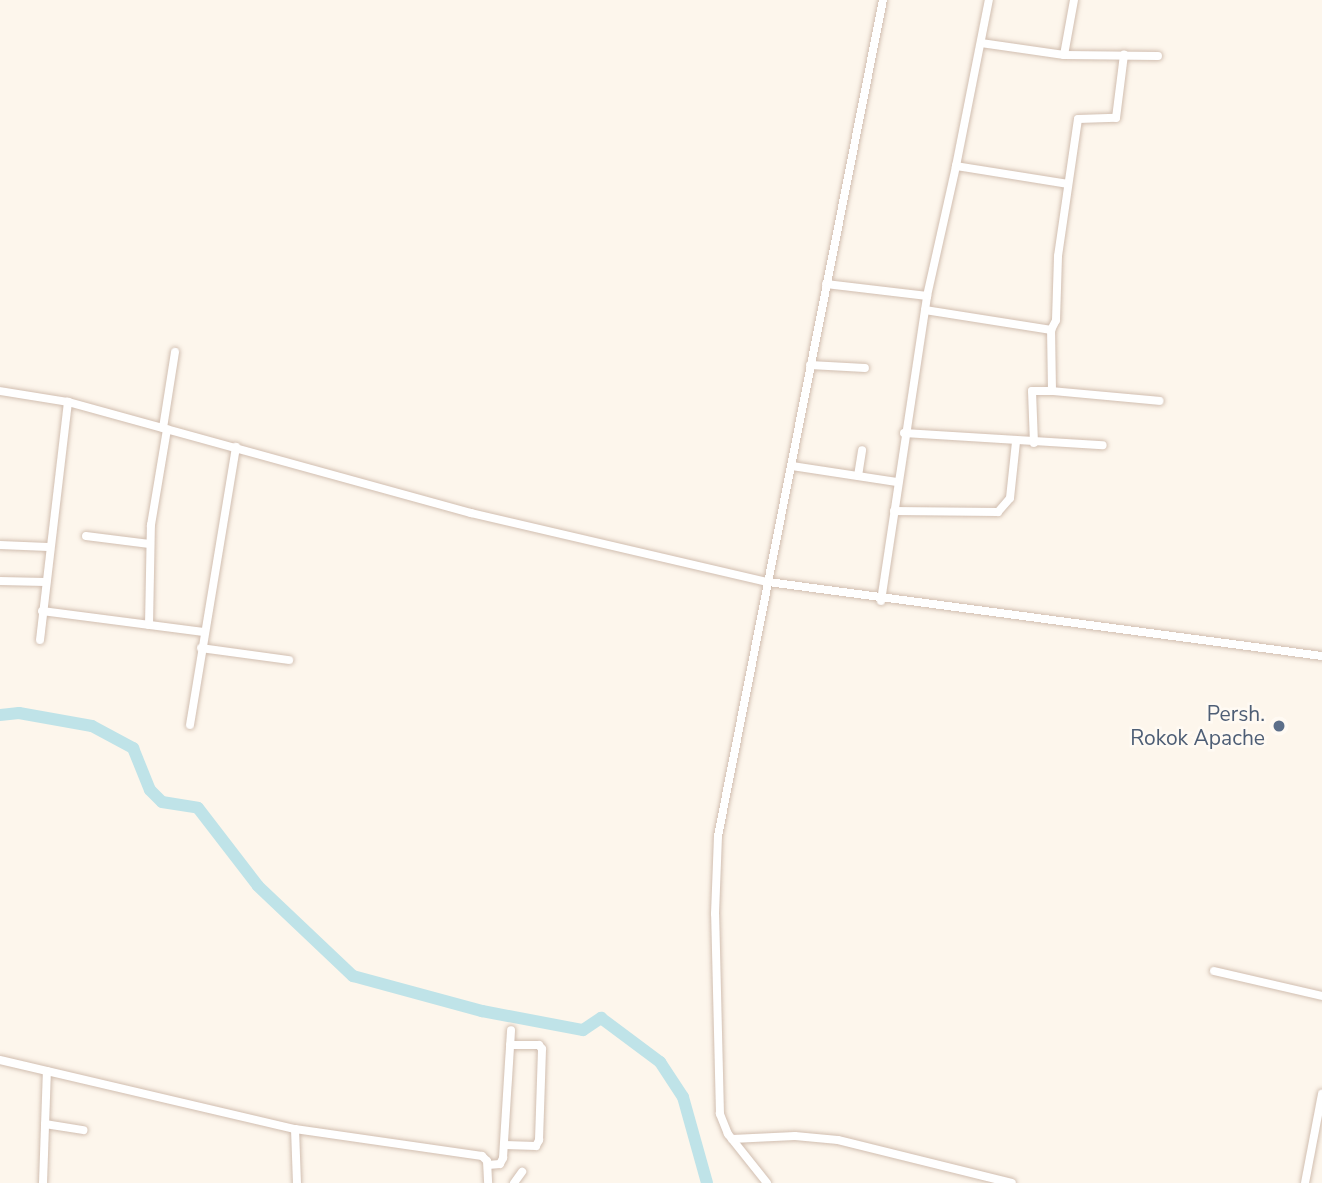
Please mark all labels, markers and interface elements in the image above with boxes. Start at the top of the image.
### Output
place label: Persh. Rokok Apache [1130,701,1265,751]
marker: Persh. Rokok Apache [1271,718,1287,734]

